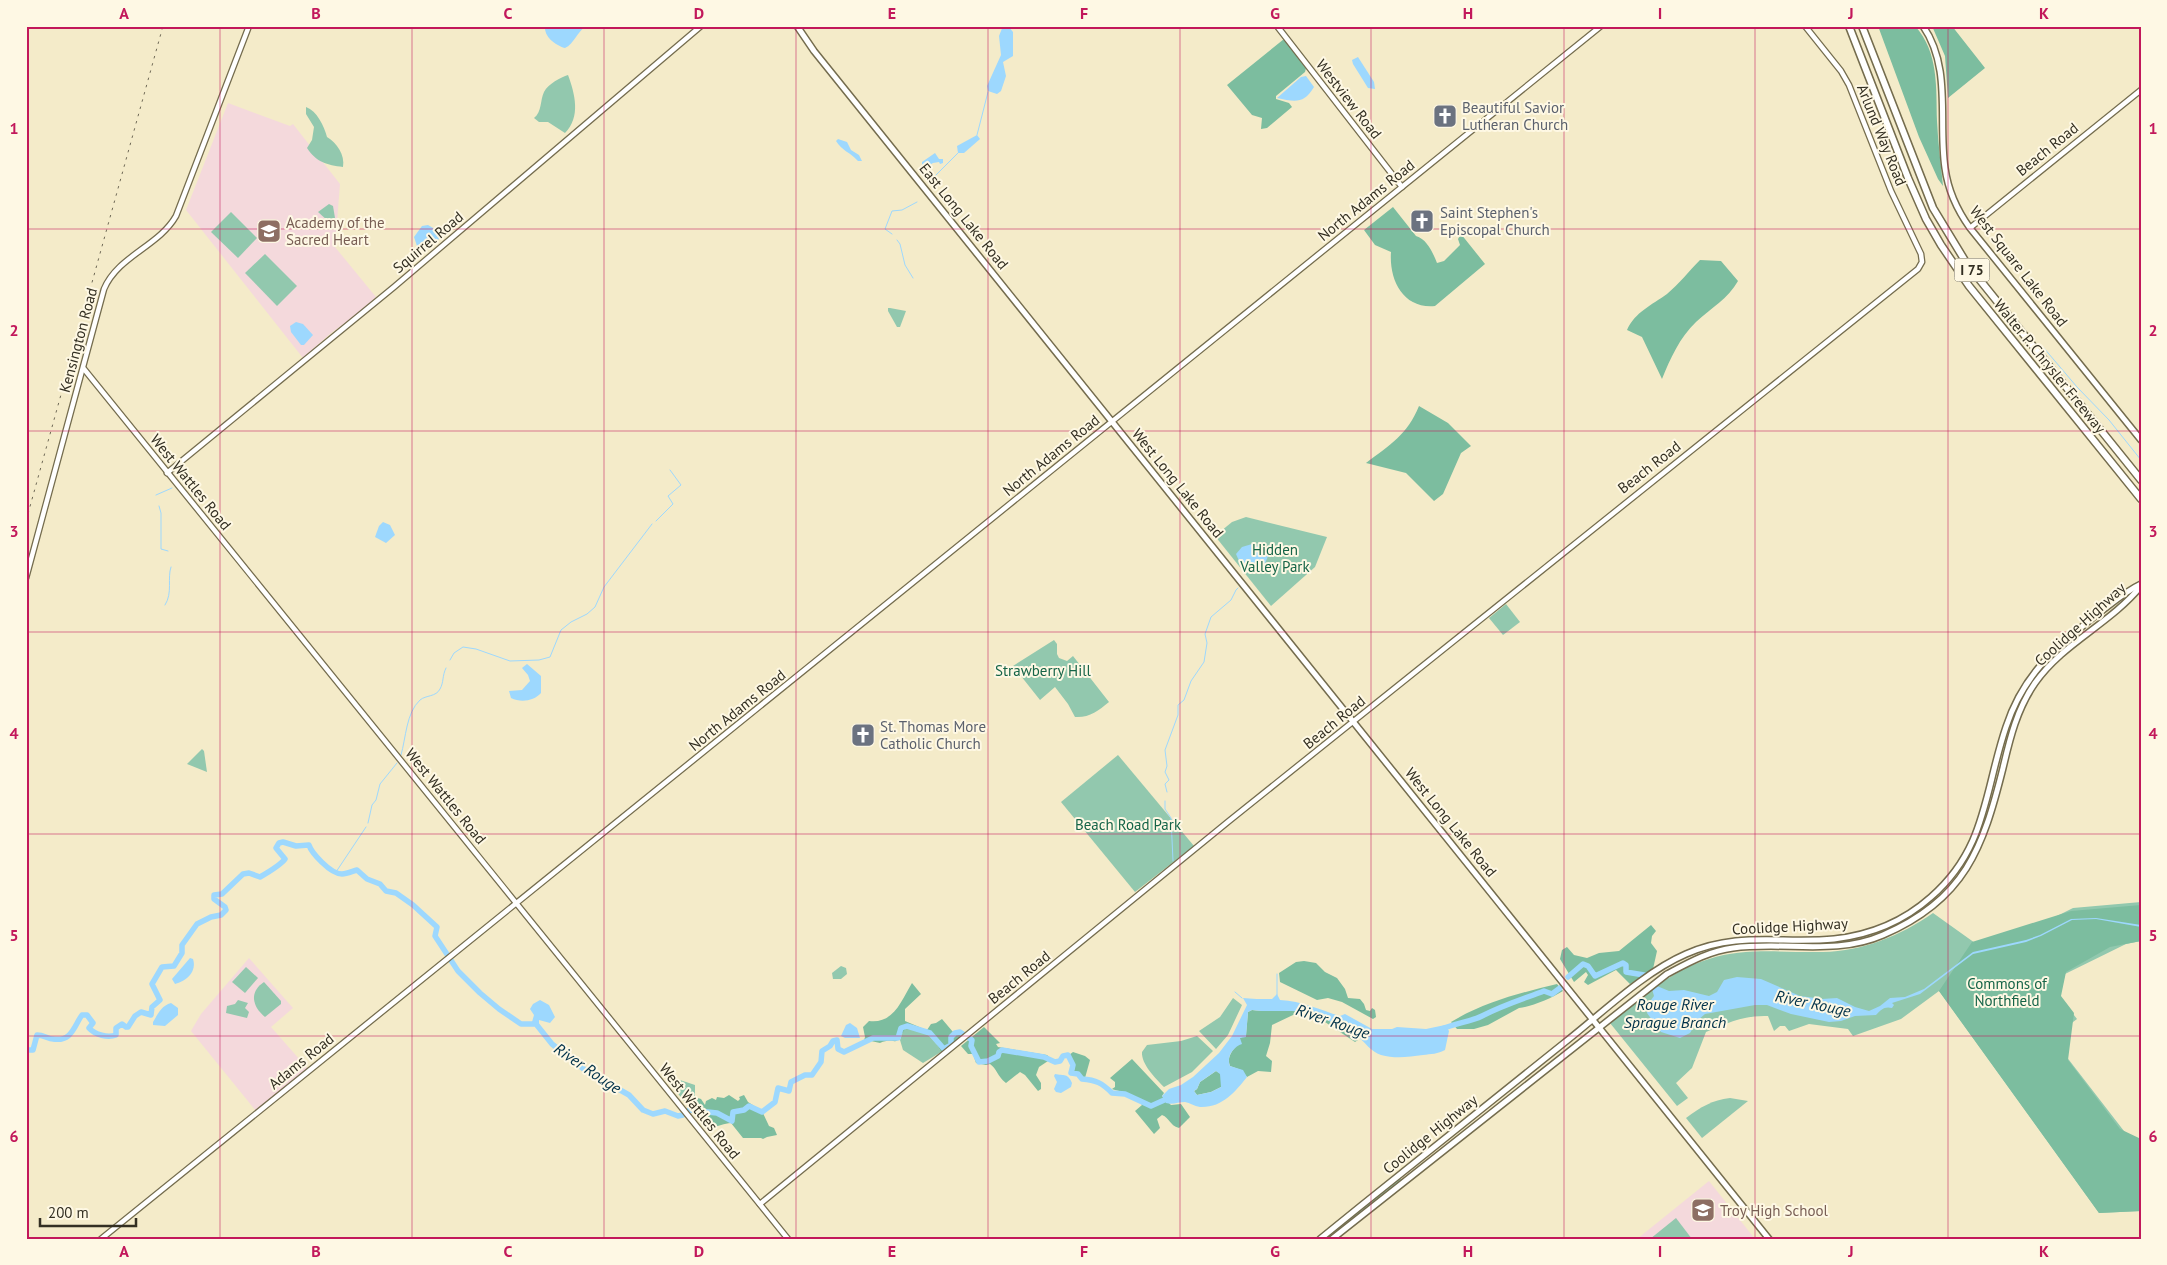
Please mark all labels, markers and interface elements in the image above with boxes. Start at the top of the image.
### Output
text: A [119,3,129,23]
text: B [311,3,321,23]
text: C [504,3,513,23]
text: D [694,3,704,23]
text: E [888,3,896,23]
text: F [1080,3,1088,23]
text: G [1270,3,1280,23]
text: H [1463,3,1473,23]
text: I [1658,3,1662,23]
text: J [1847,3,1854,23]
text: K [2039,3,2049,23]
street label: Westview Road [1312,55,1386,143]
street label: Arlund Way Road [1853,81,1911,189]
place label: Beautiful Savior Lutheran Church [1462,98,1568,134]
church icon: Beautiful Savior Lutheran Church [1432,103,1458,129]
text: 1 [9,118,19,138]
street label: Beach Road [2012,118,2082,180]
text: 1 [2148,118,2158,138]
street label: North Adams Road [1314,155,1418,245]
street label: East Long Lake Road [915,159,1013,273]
street label: West Square Lake Road [1966,202,2072,330]
place label: Saint Stephen's Episcopal Church [1440,203,1550,239]
street label: Squirrel Road [389,207,467,277]
church icon: Saint Stephen's Episcopal Church [1409,208,1435,234]
place label: Academy of the Sacred Heart [286,213,385,249]
school or university icon: Academy of the Sacred Heart [256,218,282,244]
road number: I 75 [1954,258,1990,282]
street label: Kensington Road [55,285,101,395]
street label: Walter P. Chrysler Freeway [1990,295,2110,437]
text: 2 [9,320,19,340]
text: 2 [2148,320,2158,340]
street label: North Adams Road [999,410,1103,500]
street label: West Long Lake Road [1128,424,1228,542]
street label: West Wattles Road [146,430,236,534]
street label: Beach Road [1614,437,1684,497]
text: 3 [9,521,19,541]
text: 3 [2148,521,2158,541]
park label: Hidden Valley Park [1239,540,1310,576]
street label: Coolidge Highway [2031,578,2129,670]
park label: Strawberry Hill [995,661,1092,680]
street label: North Adams Road [685,665,789,755]
street label: Beach Road [1299,691,1369,753]
place label: St. Thomas More Catholic Church [880,717,986,753]
church icon: St. Thomas More Catholic Church [850,722,876,748]
text: 4 [9,723,19,743]
text: 4 [2148,723,2158,743]
street label: West Wattles Road [401,744,491,848]
street label: West Long Lake Road [1401,763,1501,881]
park label: Beach Road Park [1075,815,1182,834]
street label: Coolidge Highway [1732,913,1848,939]
text: 5 [9,925,19,945]
text: 5 [2148,925,2158,945]
street label: Beach Road [984,946,1054,1008]
park label: Commons of Northfield [1967,974,2048,1010]
water label: River Rouge [1773,985,1853,1021]
water label: Rouge River Sprague Branch [1624,994,1726,1032]
water label: River Rouge [1293,999,1373,1043]
street label: Adams Road [265,1029,337,1093]
water label: River Rouge [551,1038,626,1098]
street label: West Wattles Road [655,1059,745,1163]
street label: Coolidge Highway [1379,1090,1481,1178]
text: 6 [9,1126,19,1146]
text: 6 [2148,1126,2158,1146]
scale bar [40,1195,136,1227]
school or university icon: Troy High School [1690,1197,1716,1223]
place label: Troy High School [1720,1201,1829,1220]
text: 200 m [48,1203,89,1222]
text: A [119,1241,129,1261]
text: B [311,1241,321,1261]
text: C [504,1241,513,1261]
text: D [694,1241,704,1261]
text: E [888,1241,896,1261]
text: F [1080,1241,1088,1261]
text: G [1270,1241,1280,1261]
text: H [1463,1241,1473,1261]
text: I [1658,1241,1662,1261]
text: J [1847,1241,1854,1261]
text: K [2039,1241,2049,1261]

